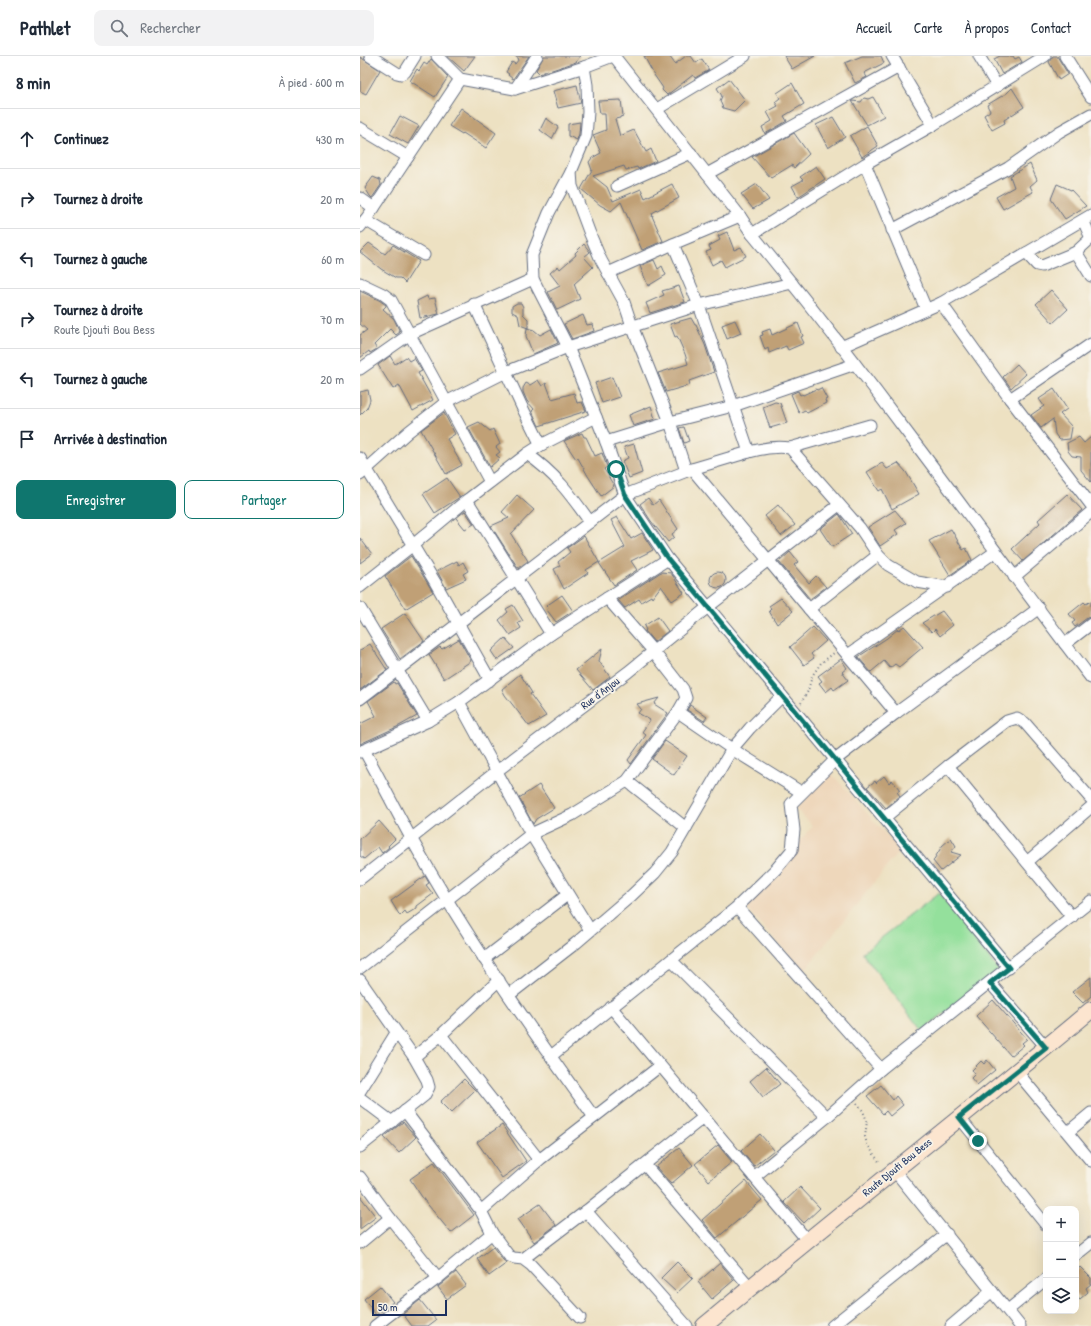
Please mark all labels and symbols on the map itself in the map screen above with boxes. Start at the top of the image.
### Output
route start [607,460,625,478]
street label: Rue d’Anjou [578,674,623,712]
route end [969,1132,987,1150]
street label: Route Djouti Bou Bess [859,1135,935,1199]
scale bar [372,1298,447,1317]

